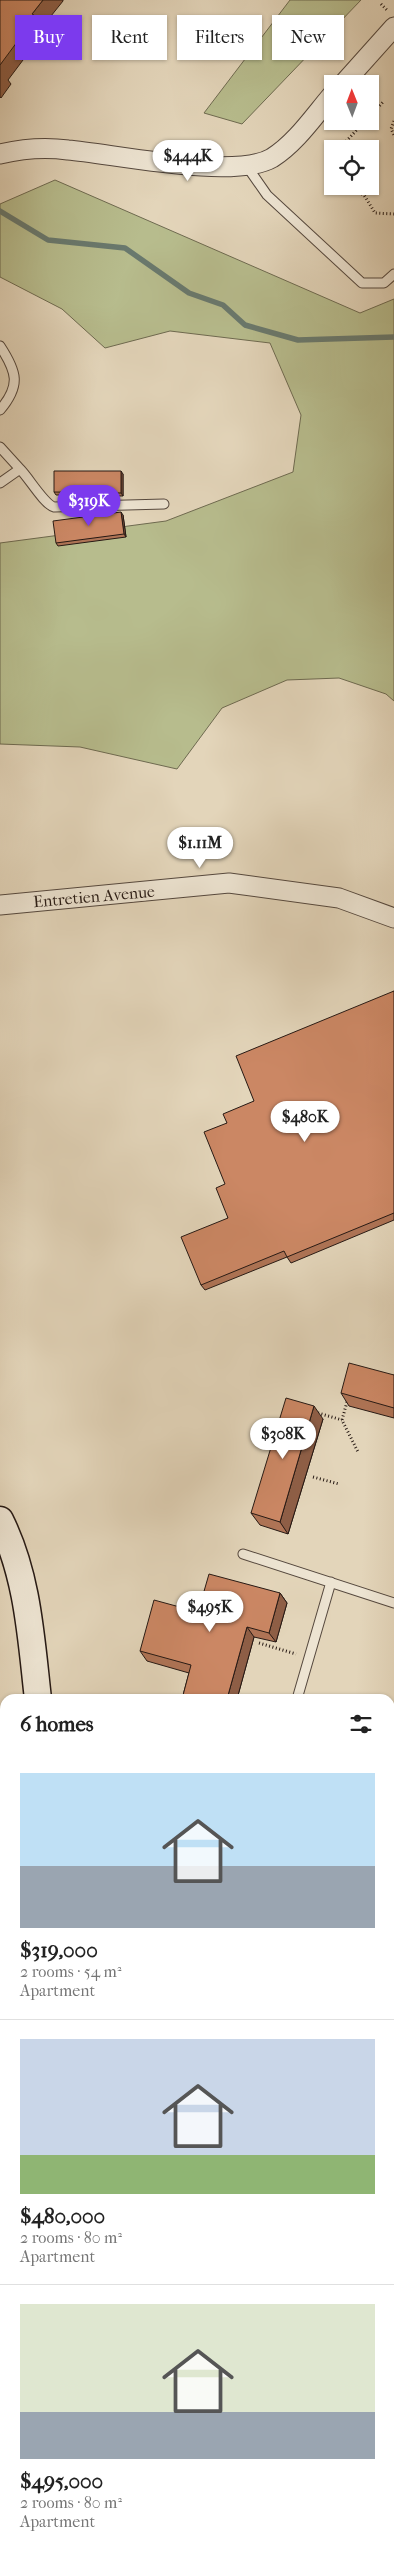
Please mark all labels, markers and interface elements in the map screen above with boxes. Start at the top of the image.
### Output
chip: Buy [15,15,82,60]
chip: Rent [92,15,167,60]
chip: Filters [177,15,262,60]
chip: New [272,15,344,60]
north arrow [324,75,379,130]
map controls [324,75,379,195]
pin: $444K [153,140,223,182]
button: locate [324,140,379,195]
text: $444K [164,146,212,165]
pin: $319K [54,484,124,527]
text: $319K [68,491,110,510]
pin: $1.11M [159,826,241,869]
text: $1.11M [178,833,222,852]
street label: Entretien Avenue [33,882,156,911]
pin: $480K [270,1100,340,1143]
text: $480K [282,1107,328,1126]
pin: $308K [248,1418,318,1460]
text: $308K [261,1424,305,1443]
pin: $495K [175,1590,245,1633]
text: $495K [187,1597,233,1616]
icon: filters [347,1710,375,1738]
text: 6 homes [20,1712,94,1736]
icon: home [153,1806,243,1896]
text: $319,000 [20,1938,98,1962]
text: 2 rooms · 54 m² [20,1962,121,1981]
text: Apartment [20,1981,95,2000]
icon: home [153,2071,243,2161]
text: $480,000 [20,2204,105,2228]
text: 2 rooms · 80 m² [20,2228,122,2247]
text: Apartment [20,2247,95,2266]
icon: home [153,2336,243,2426]
text: $495,000 [20,2469,103,2493]
text: 2 rooms · 80 m² [20,2493,122,2512]
text: Apartment [20,2512,95,2531]

